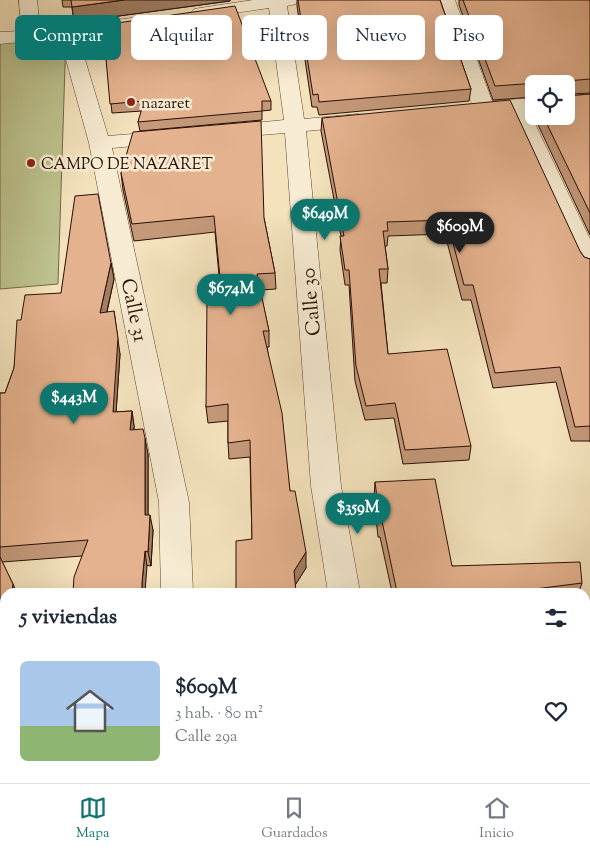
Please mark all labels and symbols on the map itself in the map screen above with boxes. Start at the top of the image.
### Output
place label: nazaret [141,93,190,116]
marker: nazaret [125,96,137,108]
place label: CAMPO DE NAZARET [41,154,213,177]
marker: CAMPO DE NAZARET [25,157,37,169]
pin: $649M [290,198,360,241]
pin: $609M [425,212,495,254]
street label: Calle 30 [295,267,330,337]
pin: $674M [196,274,266,316]
street label: Calle 31 [112,276,153,345]
pin: $443M [39,382,109,425]
pin: $359M [323,492,393,535]

